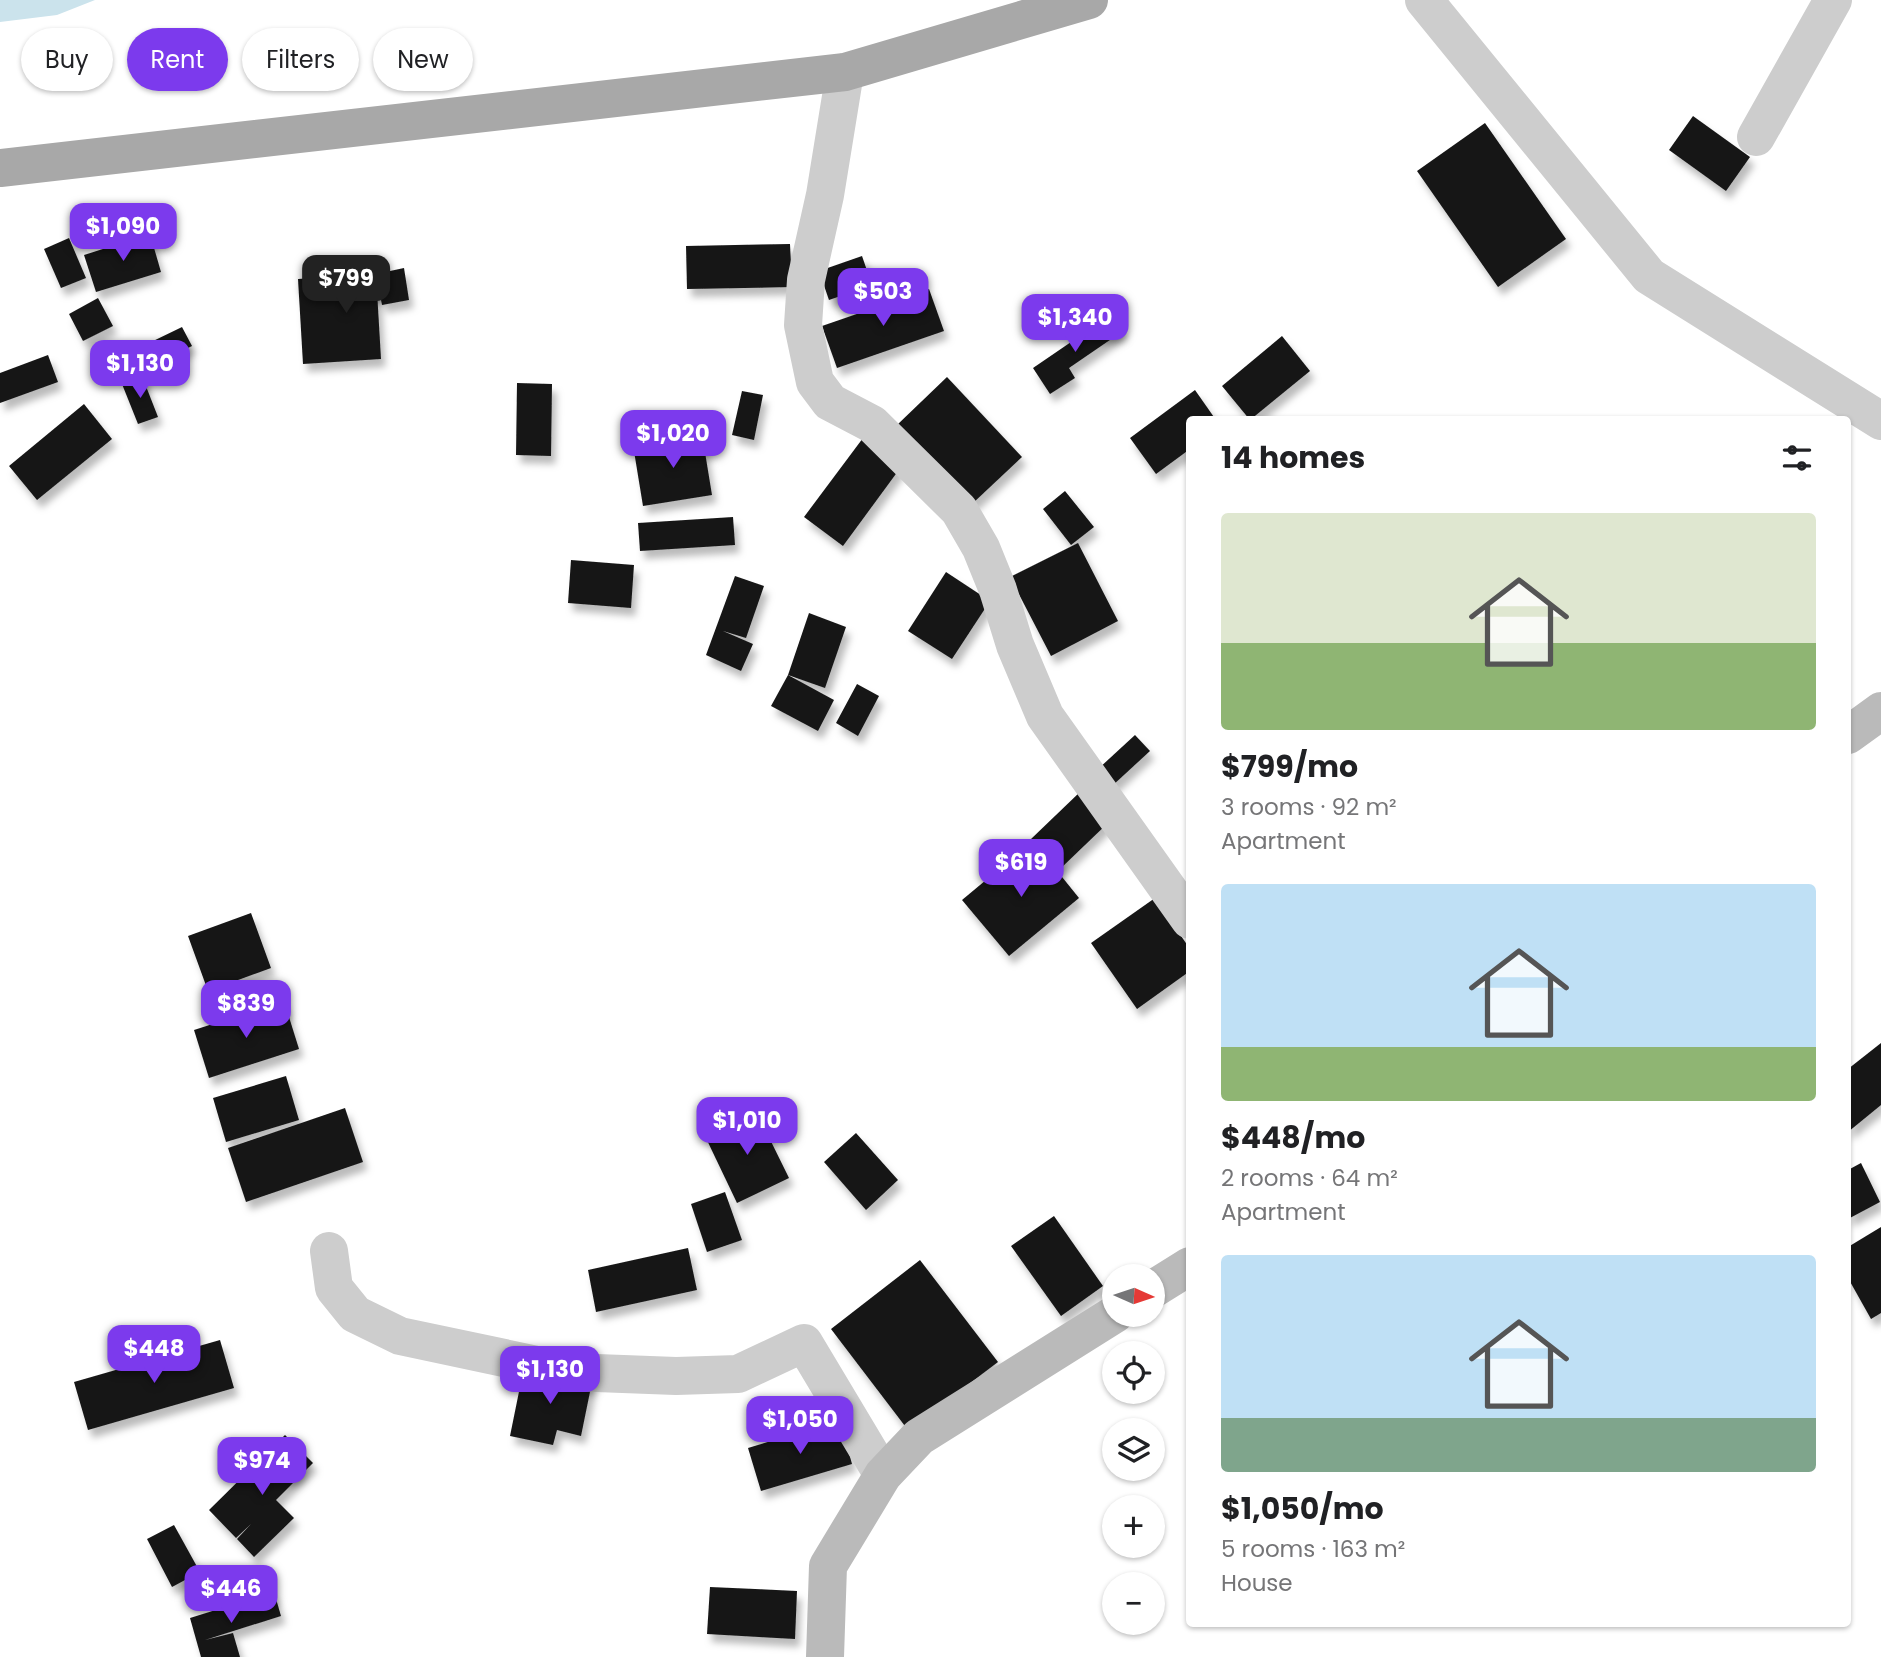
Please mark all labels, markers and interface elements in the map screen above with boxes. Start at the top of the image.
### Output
chip: Buy [21,28,113,91]
chip: Rent [127,28,228,91]
chip: Filters [242,28,359,91]
chip: New [373,28,473,91]
pin: $1,090 [66,204,180,263]
text: $1,090 [86,210,160,242]
pin: $799 [305,256,387,315]
text: $799 [318,262,374,294]
pin: $503 [842,268,924,328]
text: $503 [854,275,913,307]
pin: $1,340 [1018,294,1132,354]
text: $1,340 [1038,301,1112,333]
pin: $1,130 [83,340,197,400]
text: $1,130 [106,347,174,379]
pin: $1,020 [616,410,730,470]
text: $1,020 [636,417,710,449]
text: 14 homes [1221,436,1365,479]
icon: filters [1778,439,1816,477]
icon: home [1456,559,1582,685]
text: $799/mo [1221,745,1358,788]
text: 3 rooms · 92 m² [1221,791,1397,823]
text: Apartment [1221,825,1346,857]
pin: $619 [980,839,1062,899]
text: $619 [995,846,1047,878]
icon: home [1456,930,1582,1056]
pin: $839 [205,981,287,1040]
text: $839 [217,987,275,1019]
pin: $1,010 [690,1098,804,1157]
text: $1,010 [712,1104,782,1136]
text: $448/mo [1221,1116,1365,1159]
text: 2 rooms · 64 m² [1221,1162,1398,1194]
text: Apartment [1221,1196,1346,1228]
north arrow [1102,1264,1166,1326]
map controls [1102,1264,1165,1635]
icon: home [1456,1301,1582,1427]
pin: $448 [113,1326,195,1385]
text: $448 [123,1332,185,1364]
button: locate [1102,1341,1165,1404]
pin: $1,130 [493,1346,607,1406]
text: $1,130 [516,1353,584,1385]
pin: $1,050 [743,1396,857,1456]
text: $1,050 [762,1403,838,1435]
button: layers [1102,1418,1165,1481]
pin: $974 [221,1438,303,1497]
text: $974 [233,1444,291,1476]
text: $1,050/mo [1221,1487,1384,1530]
button: + [1102,1495,1165,1558]
text: 5 rooms · 163 m² [1221,1533,1405,1565]
pin: $446 [190,1566,272,1625]
text: House [1221,1567,1293,1599]
text: $446 [201,1572,261,1604]
button: − [1102,1572,1165,1635]

